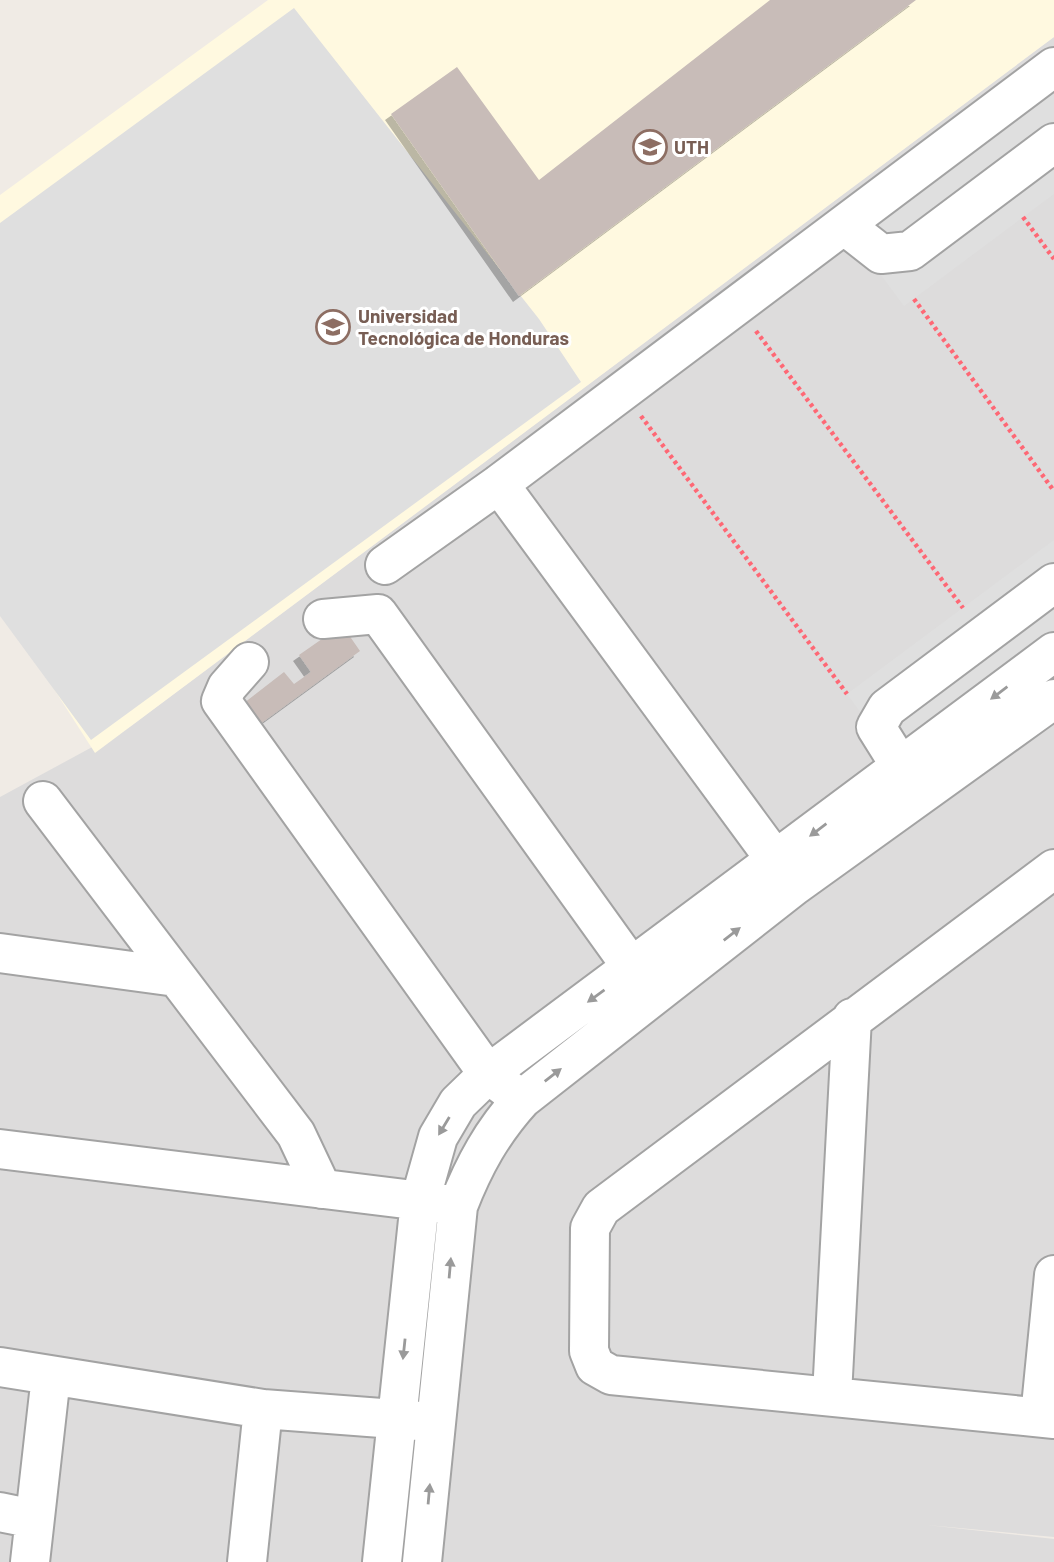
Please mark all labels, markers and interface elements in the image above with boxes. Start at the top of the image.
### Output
school or university icon: UTH [631,128,669,166]
place label: UTH [674,135,709,158]
place label: Universidad Tecnológica de Honduras [358,304,569,349]
school or university icon: Universidad Tecnológica de Honduras [314,308,352,346]
one-way arrow [991,686,1009,701]
one-way arrow [809,823,827,837]
one-way arrow [723,928,741,942]
one-way arrow [587,988,605,1002]
one-way arrow [544,1068,562,1082]
one-way arrow [438,1117,451,1136]
one-way arrow [445,1256,456,1278]
one-way arrow [399,1338,410,1360]
one-way arrow [423,1483,434,1505]

